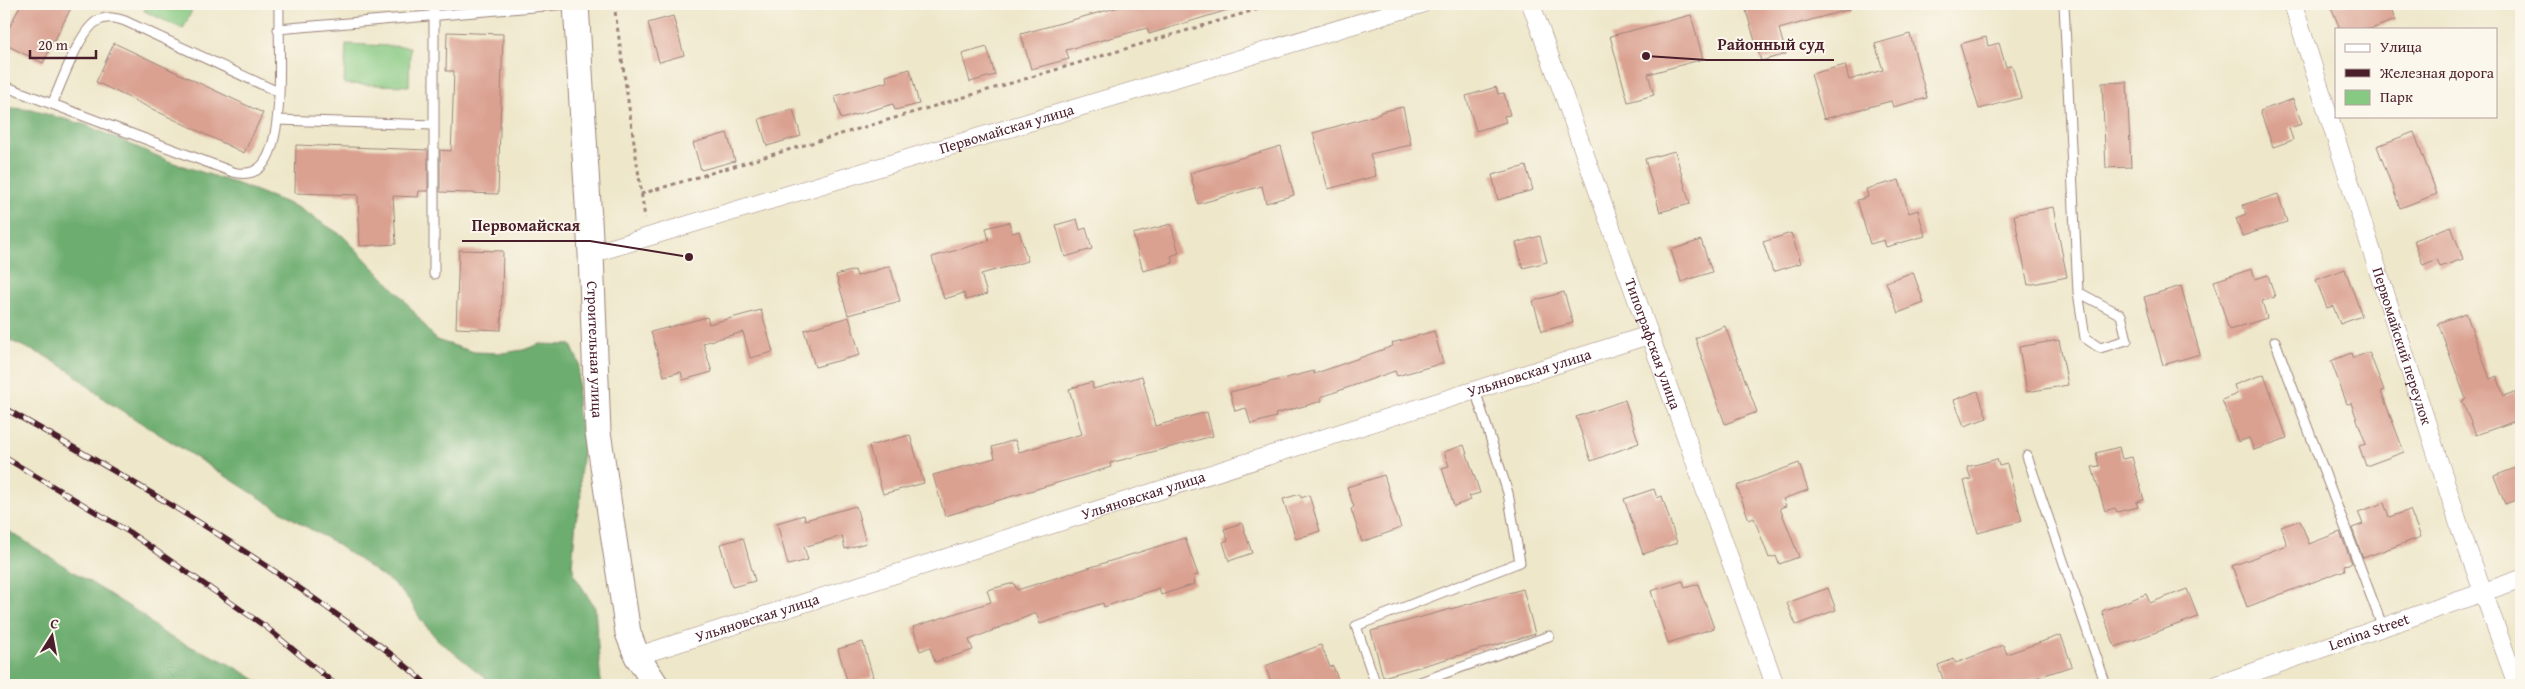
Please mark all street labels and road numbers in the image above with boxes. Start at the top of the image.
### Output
street label: Первомайская улица [937,98,1077,159]
street label: Первомайский переулок [2368,264,2438,427]
street label: Типографская улица [1620,275,1687,413]
street label: Строительная улица [582,281,608,419]
street label: Ульяновская улица [1464,343,1594,402]
street label: Ульяновская улица [1078,465,1208,524]
street label: Ульяновская улица [692,588,822,647]
street label: Lenina Street [2326,608,2413,655]

